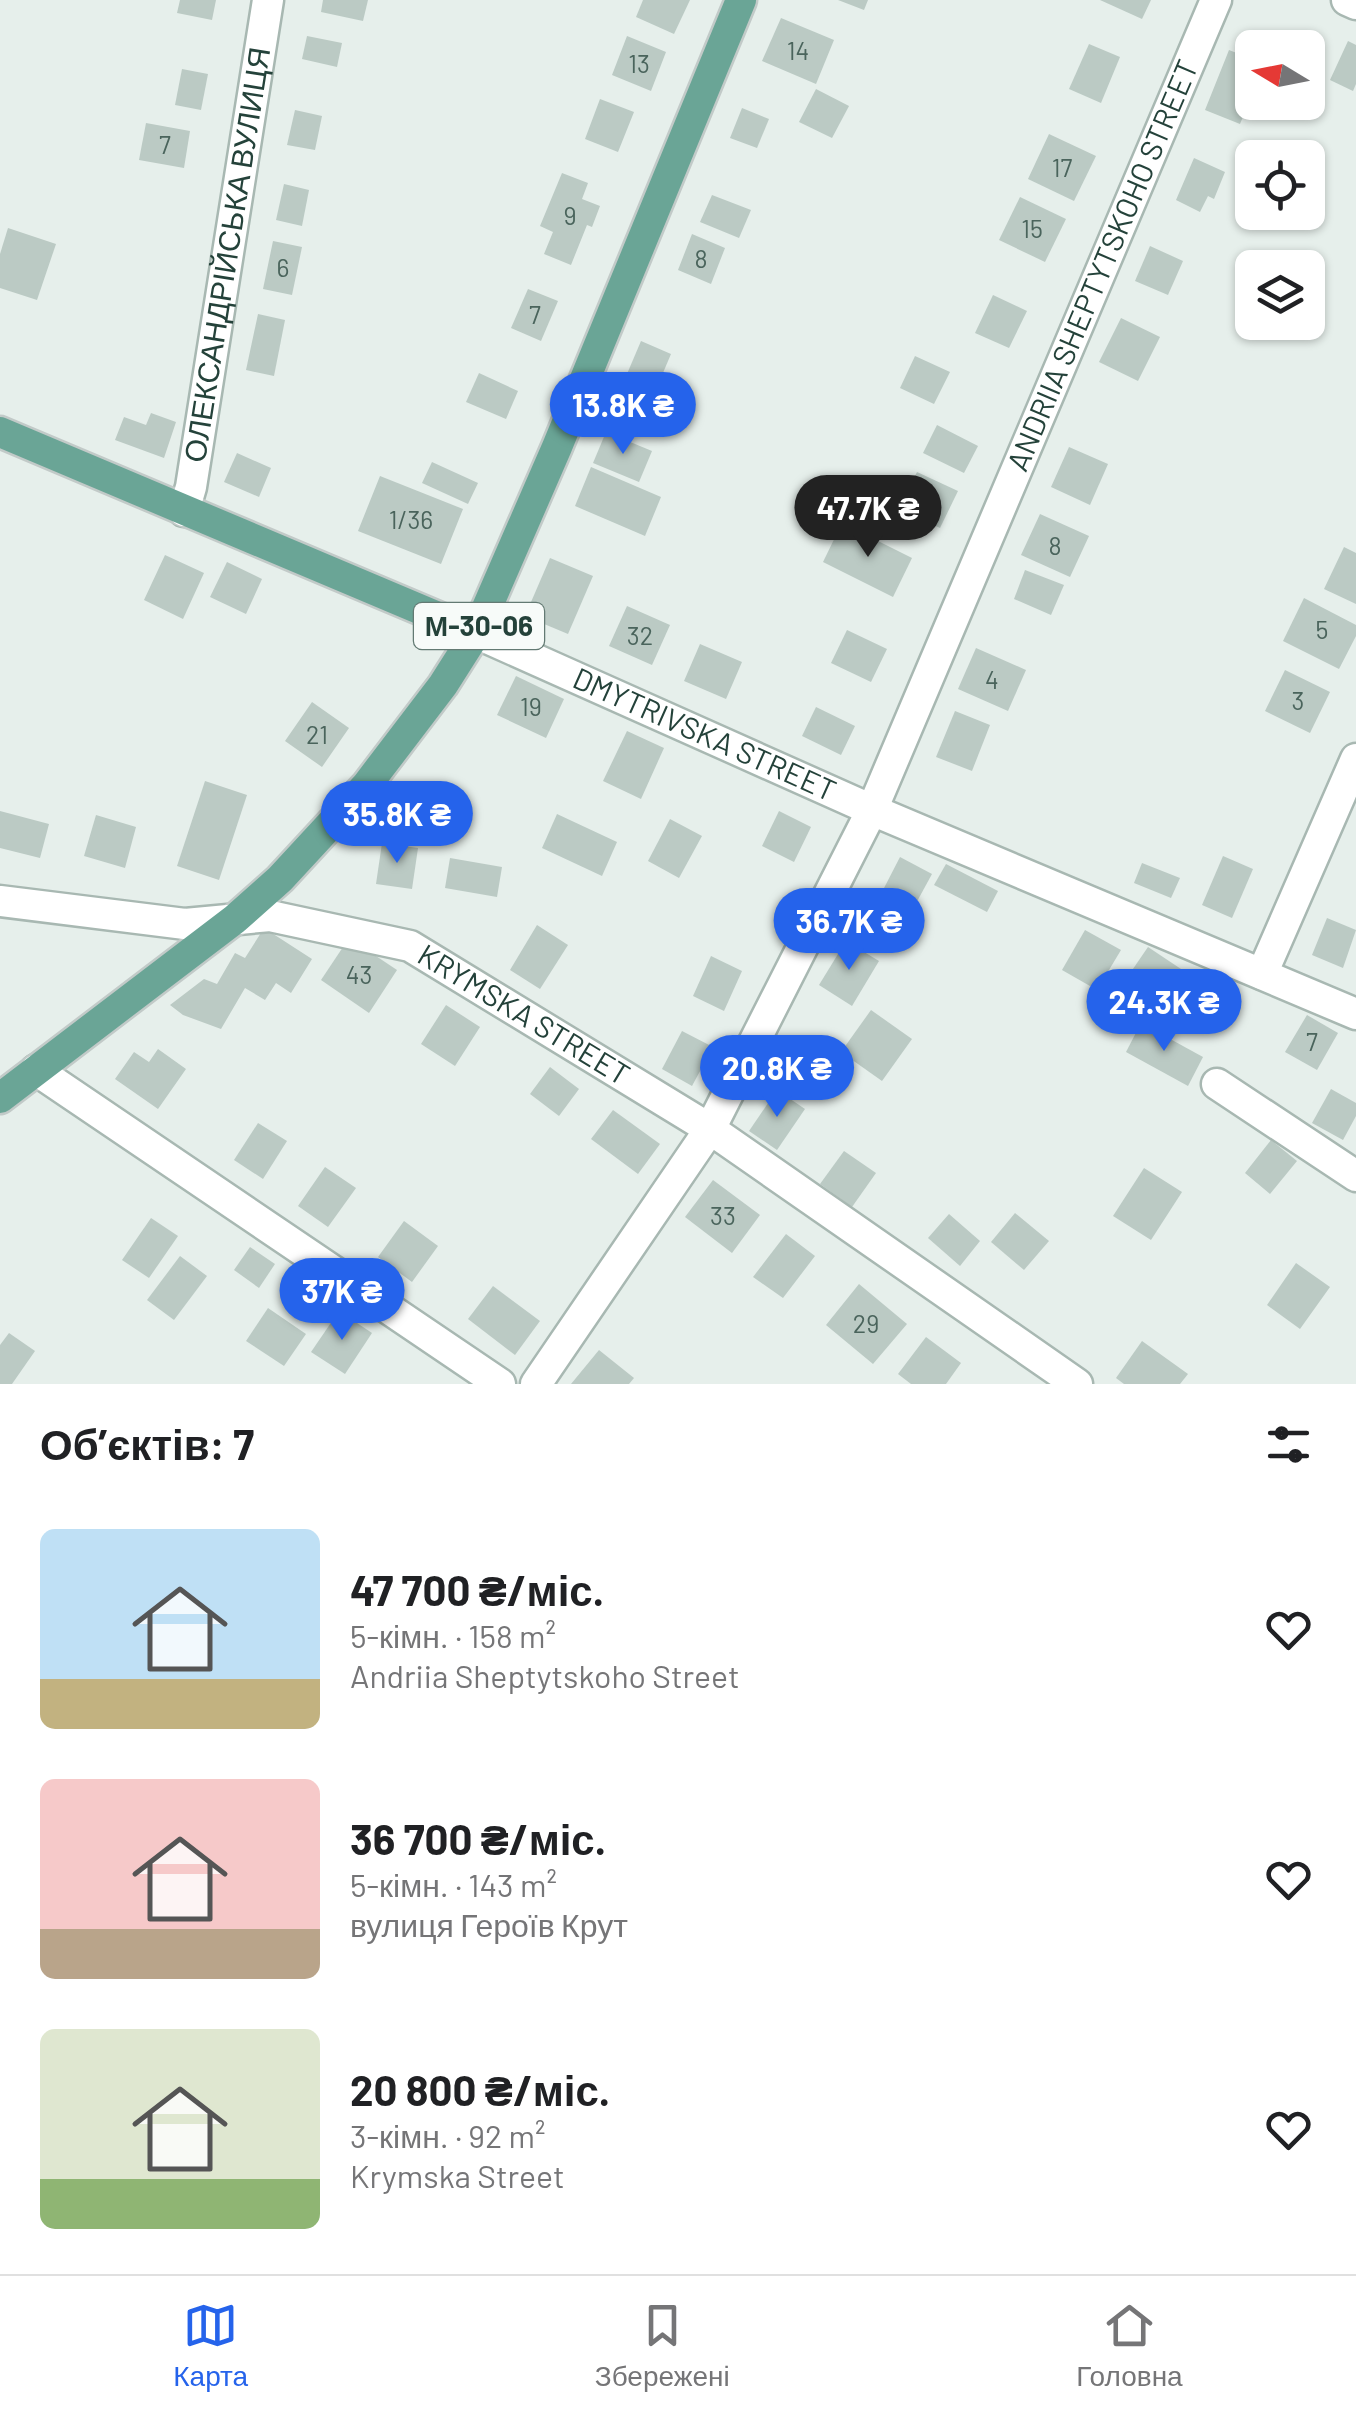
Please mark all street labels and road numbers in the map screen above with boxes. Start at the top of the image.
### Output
street label: ОЛЕКСАНДРІЙСЬКА ВУЛИЦЯ [175,44,276,465]
street label: ANDRIIA SHEPTYTSKOHO STREET [998,54,1205,476]
road number: М-30-06 [414,603,544,649]
street label: DMYTRIVSKA STREET [568,659,842,808]
street label: KRYMSKA STREET [412,935,637,1092]

